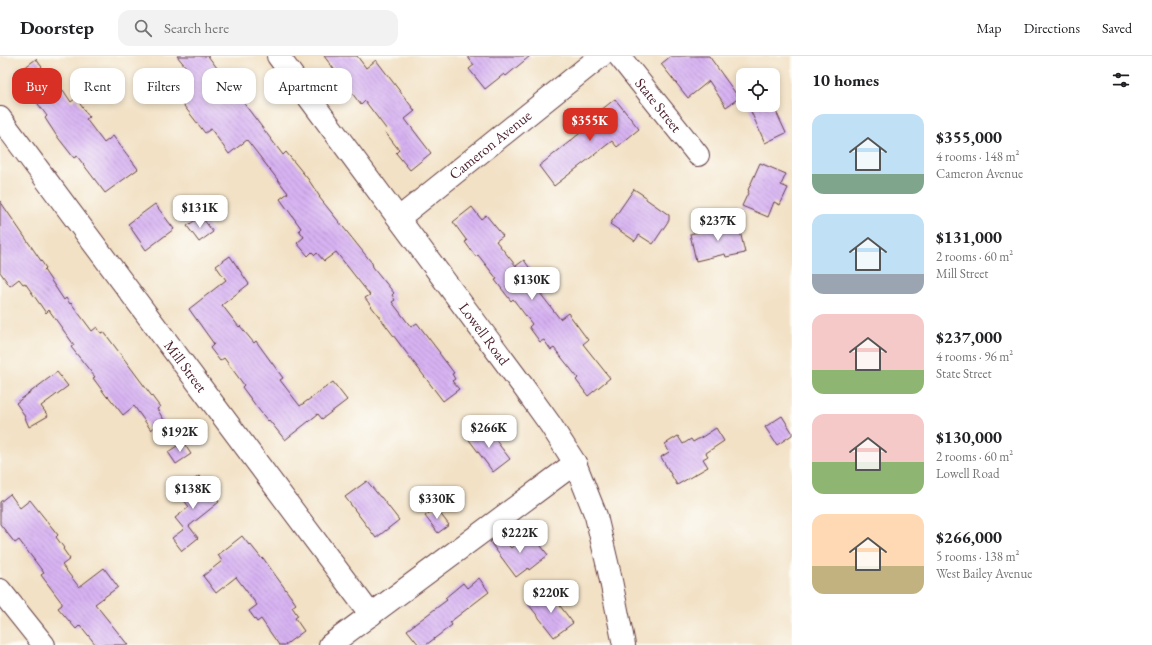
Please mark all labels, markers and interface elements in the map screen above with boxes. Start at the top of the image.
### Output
search box [118,10,398,46]
text: Doorstep [20,15,94,40]
icon: search [132,17,154,39]
text: Search here [164,18,229,37]
text: Map [976,19,1002,37]
text: Directions [1024,19,1080,37]
text: Saved [1102,19,1132,37]
chip: Buy [12,68,62,104]
chip: Rent [70,68,125,104]
chip: Filters [133,68,194,104]
chip: New [202,68,256,104]
chip: Apartment [264,68,352,104]
map controls [736,68,780,112]
button: locate [736,68,780,112]
text: 10 homes [812,69,879,91]
icon: filters [1110,69,1132,91]
street label: State Street [631,74,686,136]
street label: Cameron Avenue [445,105,535,183]
pin: $355K [562,108,618,142]
text: $355K [572,112,608,129]
text: $355,000 [936,126,1002,148]
icon: home [844,130,892,178]
text: 4 rooms · 148 m² [936,148,1020,165]
text: Cameron Avenue [936,165,1023,182]
pin: $131K [172,195,228,229]
text: $131K [182,199,218,216]
pin: $237K [690,208,746,242]
text: $237K [700,212,736,229]
text: $131,000 [936,226,1002,248]
icon: home [844,230,892,278]
text: 2 rooms · 60 m² [936,248,1013,265]
text: Mill Street [936,265,988,282]
pin: $130K [504,267,560,301]
text: $130K [514,271,550,288]
street label: Lowell Road [455,298,514,369]
text: $237,000 [936,326,1002,348]
icon: home [844,330,892,378]
street label: Mill Street [160,336,212,396]
text: 4 rooms · 96 m² [936,348,1013,365]
text: State Street [936,365,992,382]
pin: $266K [461,415,517,449]
pin: $192K [152,419,208,453]
text: $266K [471,419,507,436]
text: $192K [162,423,198,440]
text: $130,000 [936,426,1002,448]
icon: home [844,430,892,478]
text: 2 rooms · 60 m² [936,448,1013,465]
text: Lowell Road [936,465,1000,482]
pin: $138K [165,476,221,510]
text: $138K [175,480,211,497]
pin: $330K [409,486,465,520]
text: $330K [419,490,455,507]
pin: $222K [492,520,548,554]
text: $222K [502,524,538,541]
text: $266,000 [936,526,1002,548]
icon: home [844,530,892,578]
text: 5 rooms · 138 m² [936,548,1020,565]
text: West Bailey Avenue [936,565,1032,582]
pin: $220K [523,580,579,614]
text: $220K [533,584,569,601]

